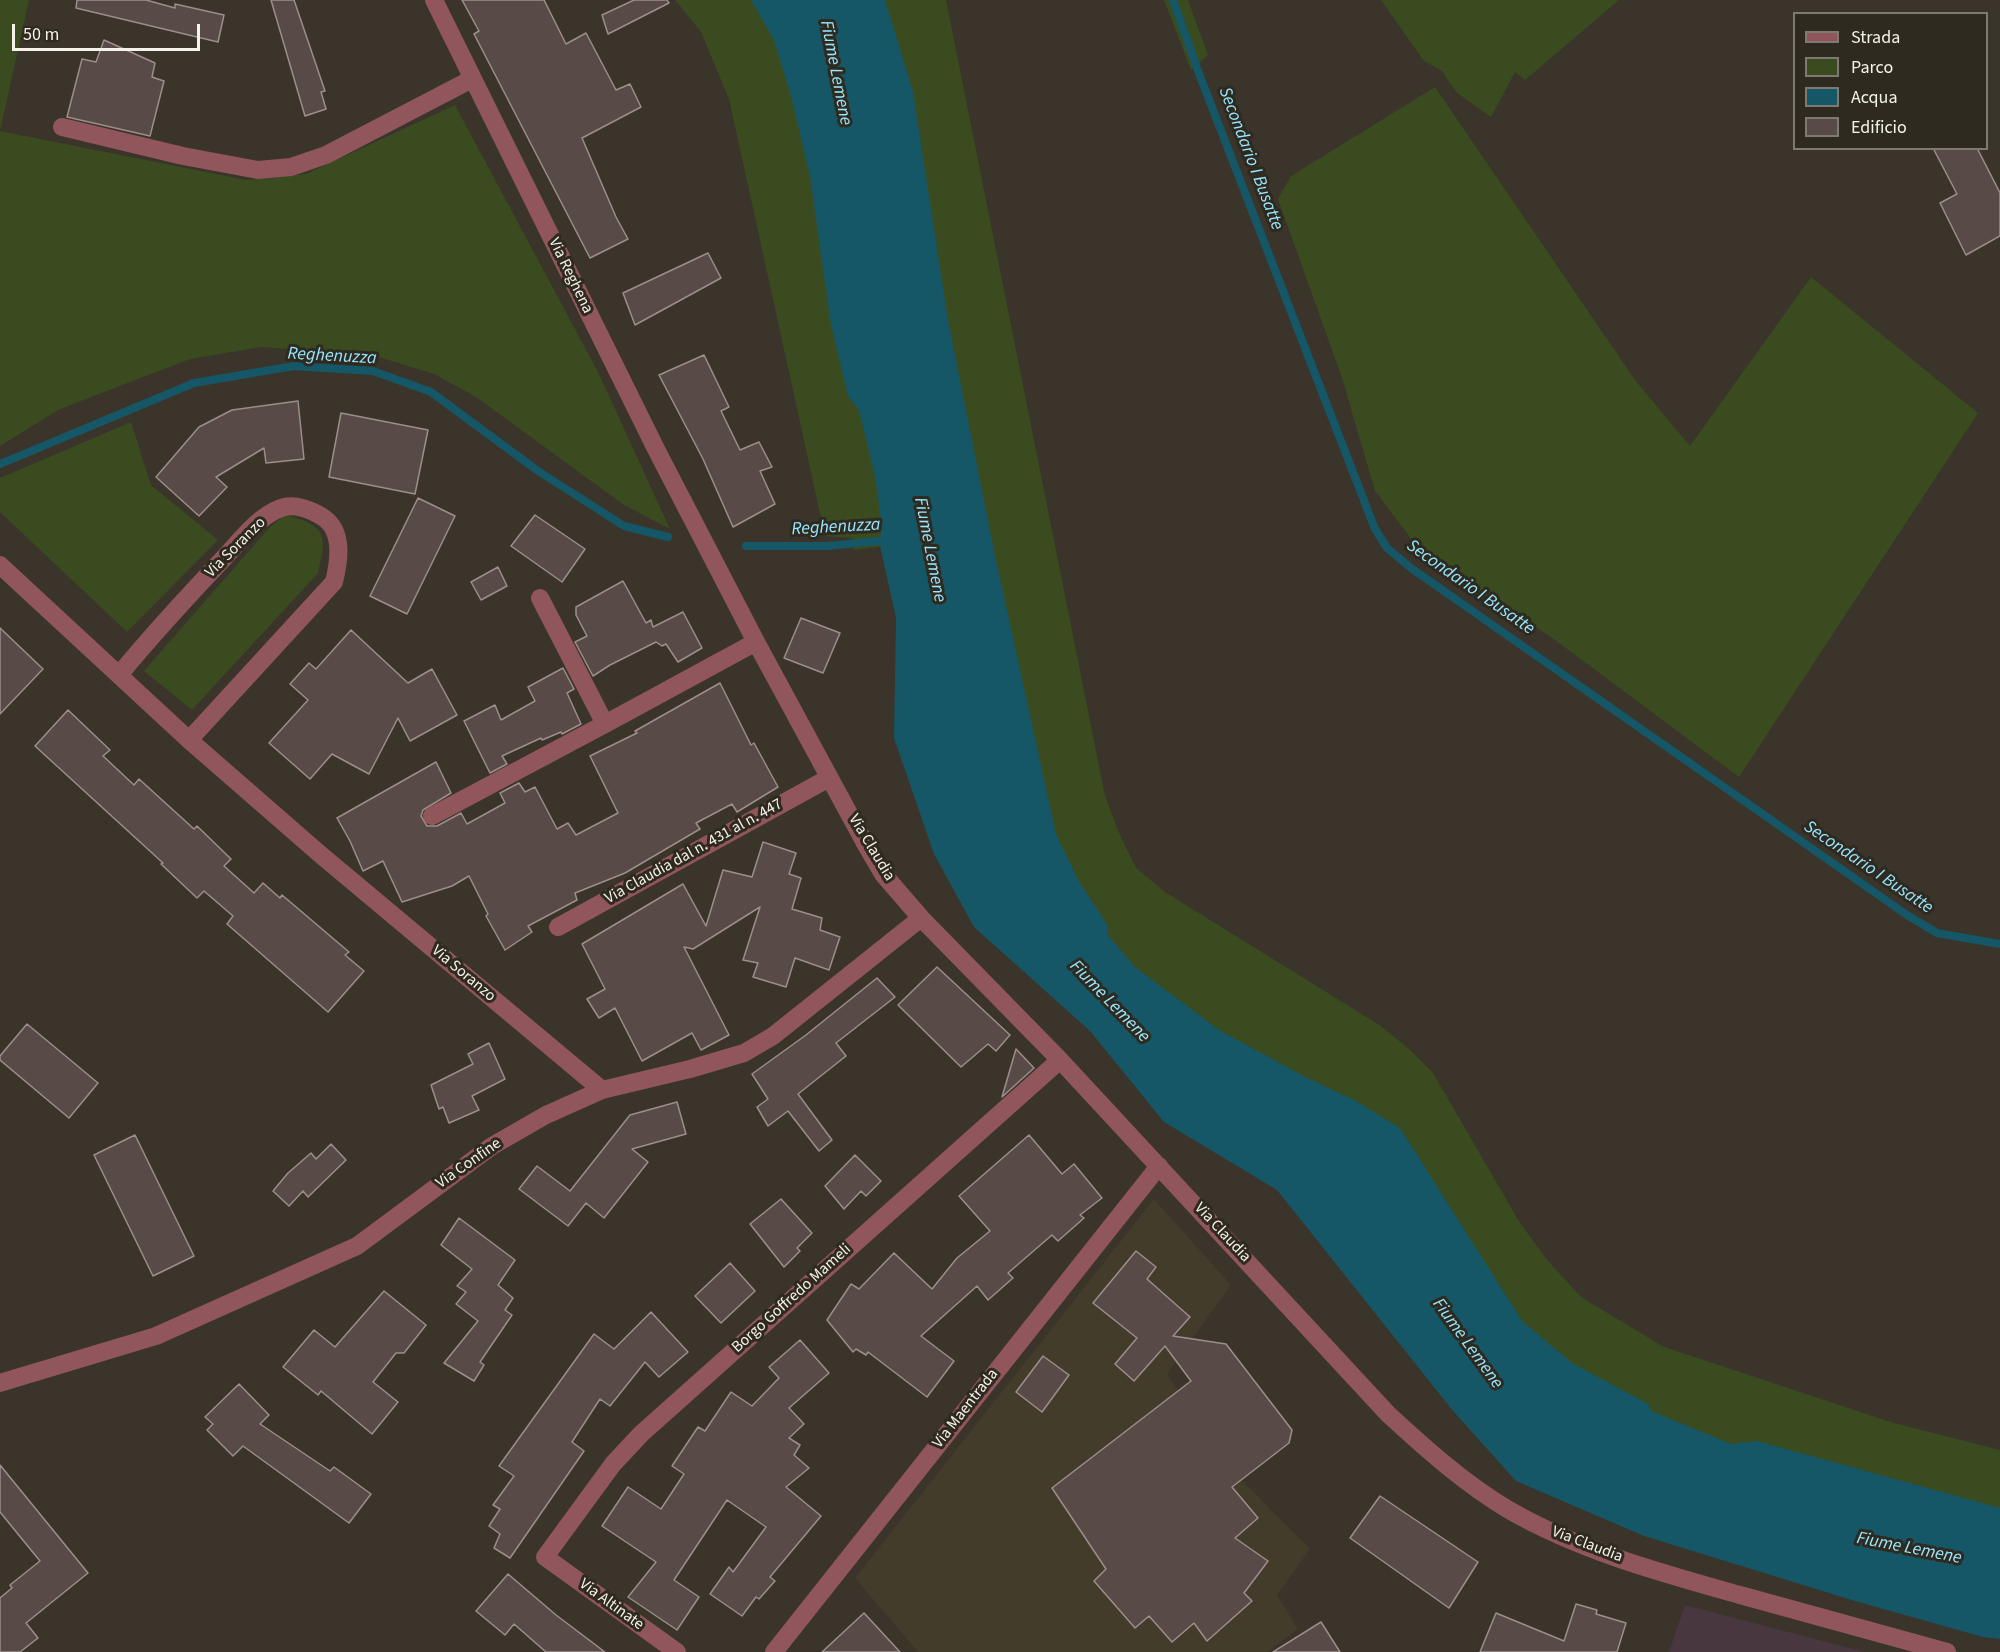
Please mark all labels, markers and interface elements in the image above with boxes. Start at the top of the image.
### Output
scale bar [15,12,202,50]
legend [1793,12,1988,150]
water label: Fiume Lemene [814,19,856,127]
text: 50 m [23,22,59,47]
text: Strada [1851,25,1900,50]
text: Parco [1851,55,1893,80]
water label: Secondario I Busatte [1213,84,1287,234]
text: Acqua [1851,85,1897,110]
text: Edificio [1851,115,1907,140]
street label: Via Reghena [543,235,597,317]
water label: Reghenuzza [287,344,377,370]
water label: Fiume Lemene [908,496,950,604]
street label: Via Soranzo [202,514,270,582]
water label: Reghenuzza [791,515,881,541]
water label: Secondario I Busatte [1402,536,1538,640]
street label: Via Claudia dal n. 431 al n. 447 [602,795,786,909]
street label: Via Claudia [844,811,898,885]
water label: Secondario I Busatte [1799,817,1937,919]
street label: Via Soranzo [427,942,499,1006]
water label: Fiume Lemene [1064,956,1154,1048]
street label: Via Confine [433,1135,505,1193]
street label: Via Claudia [1190,1199,1254,1267]
street label: Borgo Goffredo Mameli [728,1240,856,1358]
water label: Fiume Lemene [1427,1295,1507,1393]
street label: Via Maentrada [929,1365,1003,1453]
street label: Via Claudia [1549,1523,1625,1567]
water label: Fiume Lemene [1855,1528,1963,1570]
street label: Via Altinate [575,1575,647,1635]

